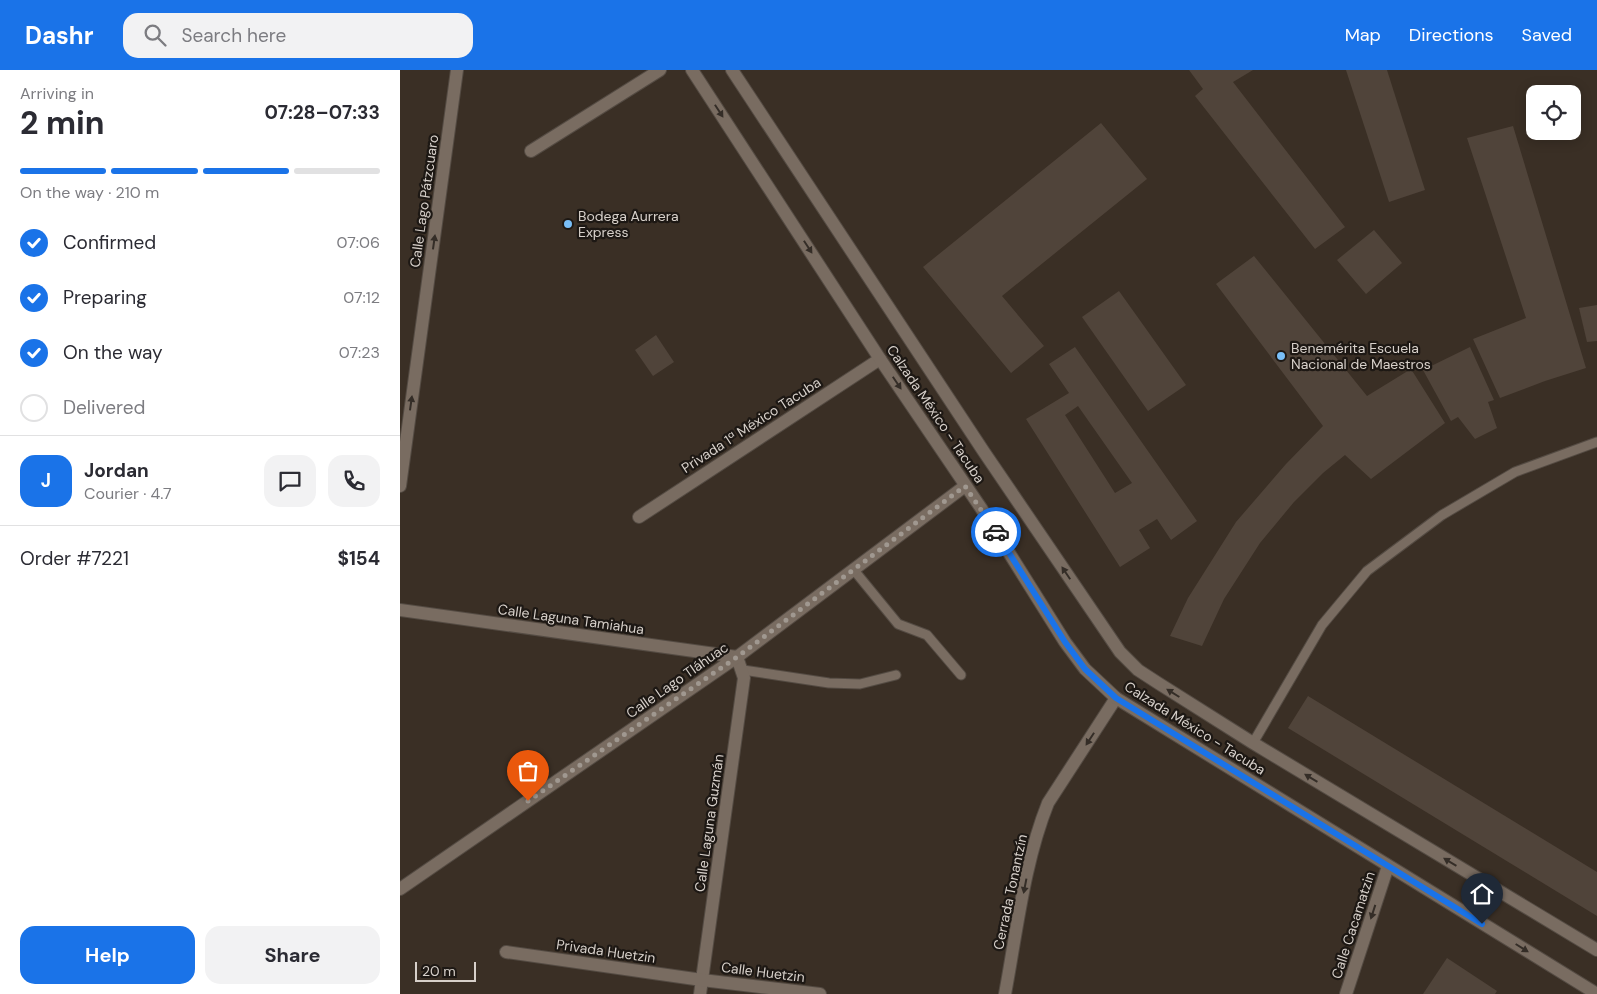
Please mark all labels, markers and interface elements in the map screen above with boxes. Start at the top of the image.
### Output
search box [123,13,473,58]
text: Dashr [25,20,93,51]
icon: search [141,21,169,49]
text: Search here [181,23,286,48]
text: Map [1345,23,1381,47]
text: Directions [1409,23,1494,47]
text: Saved [1522,23,1572,47]
text: Arriving in [20,83,94,104]
map controls [1526,85,1581,140]
button: locate [1526,85,1581,140]
text: 07:28–07:33 [264,100,380,125]
text: 2 min [20,102,105,144]
one-way arrow [714,104,724,117]
street label: Calle Lago Pátzcuaro [406,133,442,269]
text: On the way · 210 m [20,182,159,203]
place label: Bodega Aurrera Express [578,207,679,241]
marker: Bodega Aurrera Express [562,218,574,230]
icon: check [20,229,48,257]
text: Confirmed [63,230,156,255]
text: 07:06 [337,232,380,253]
one-way arrow [430,233,438,249]
one-way arrow [803,240,813,253]
icon: check [20,284,48,312]
text: Preparing [63,285,147,310]
text: 07:12 [343,287,380,308]
icon: check [20,339,48,367]
place label: Benemérita Escuela Nacional de Maestros [1291,339,1431,373]
text: On the way [63,340,163,365]
street label: Calzada México - Tacuba [883,341,989,487]
text: 07:23 [339,342,380,363]
marker: Benemérita Escuela Nacional de Maestros [1275,350,1287,362]
street label: Privada 1ª México Tacuba [678,373,824,477]
one-way arrow [892,376,902,390]
one-way arrow [408,394,416,410]
text: Delivered [63,395,145,420]
button: chat [264,455,316,507]
button: phone [328,455,380,507]
text: Jordan [84,458,149,483]
text: J [41,468,51,493]
text: Courier · 4.7 [84,483,172,504]
courier [971,507,1021,557]
icon: car [982,518,1010,546]
text: Order #7221 [20,546,129,571]
text: $154 [337,546,380,571]
one-way arrow [1061,566,1071,580]
street label: Calle Laguna Tamiahua [497,600,645,638]
street label: Calle Lago Tláhuac [623,638,731,722]
street label: Calzada México - Tacuba [1121,677,1269,779]
one-way arrow [1166,688,1179,698]
one-way arrow [1085,732,1095,745]
pin [507,750,549,801]
street label: Calle Laguna Guzmán [690,753,728,893]
icon: bag [514,757,542,785]
one-way arrow [1305,774,1318,783]
street label: Cerrada Tonantzín [989,833,1031,951]
one-way arrow [1444,858,1457,867]
street label: Calle Cacamatzin [1327,869,1379,981]
pin [1461,873,1503,924]
one-way arrow [1021,878,1029,894]
icon: home [1468,880,1496,908]
one-way arrow [1369,905,1376,920]
button: Help [20,926,195,984]
button: Share [205,926,380,984]
street label: Privada Huetzin [555,935,657,967]
one-way arrow [1516,944,1529,953]
street label: Calle Huetzin [720,958,806,986]
scale bar [415,959,476,982]
text: 20 m [422,962,456,980]

